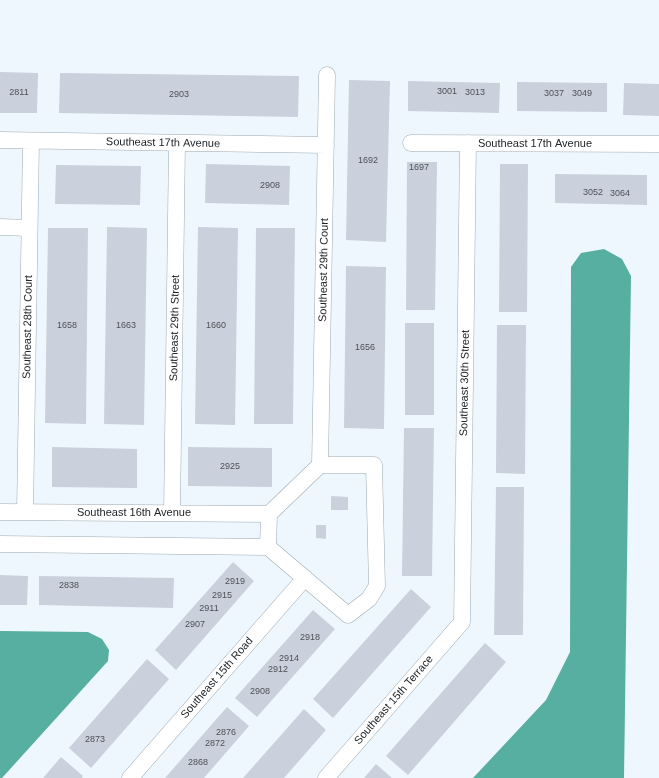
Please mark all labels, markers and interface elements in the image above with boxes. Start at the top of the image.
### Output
house number: 3001 [437,87,457,97]
house number: 2811 [9,88,29,98]
house number: 3013 [465,88,485,98]
house number: 3037 [544,89,564,99]
house number: 3049 [572,89,592,99]
house number: 2903 [169,90,189,100]
street label: Southeast 17th Avenue [106,135,220,151]
street label: Southeast 17th Avenue [478,137,592,151]
house number: 1692 [358,156,378,166]
house number: 1697 [409,163,429,173]
house number: 2908 [260,181,280,191]
house number: 3052 [583,188,603,198]
house number: 3064 [610,189,630,199]
street label: Southeast 29th Court [316,218,332,322]
street label: Southeast 28th Court [20,275,36,379]
street label: Southeast 29th Street [167,275,183,381]
house number: 1658 [57,321,77,331]
house number: 1663 [116,321,136,331]
house number: 1660 [206,321,226,331]
street label: Southeast 30th Street [457,330,473,436]
house number: 1656 [355,343,375,353]
house number: 2925 [220,462,240,472]
street label: Southeast 16th Avenue [77,506,191,520]
house number: 2919 [225,577,245,587]
house number: 2838 [59,581,79,591]
house number: 2915 [212,591,232,601]
house number: 2911 [199,604,219,614]
house number: 2907 [185,620,205,630]
house number: 2918 [300,633,320,643]
street label: Southeast 15th Road [178,635,256,721]
street label: Southeast 15th Terrace [352,653,436,747]
house number: 2914 [279,654,299,664]
house number: 2912 [268,665,288,675]
house number: 2908 [250,687,270,697]
house number: 2876 [216,728,236,738]
house number: 2873 [85,735,105,745]
house number: 2872 [205,739,225,749]
house number: 2868 [188,758,208,768]

